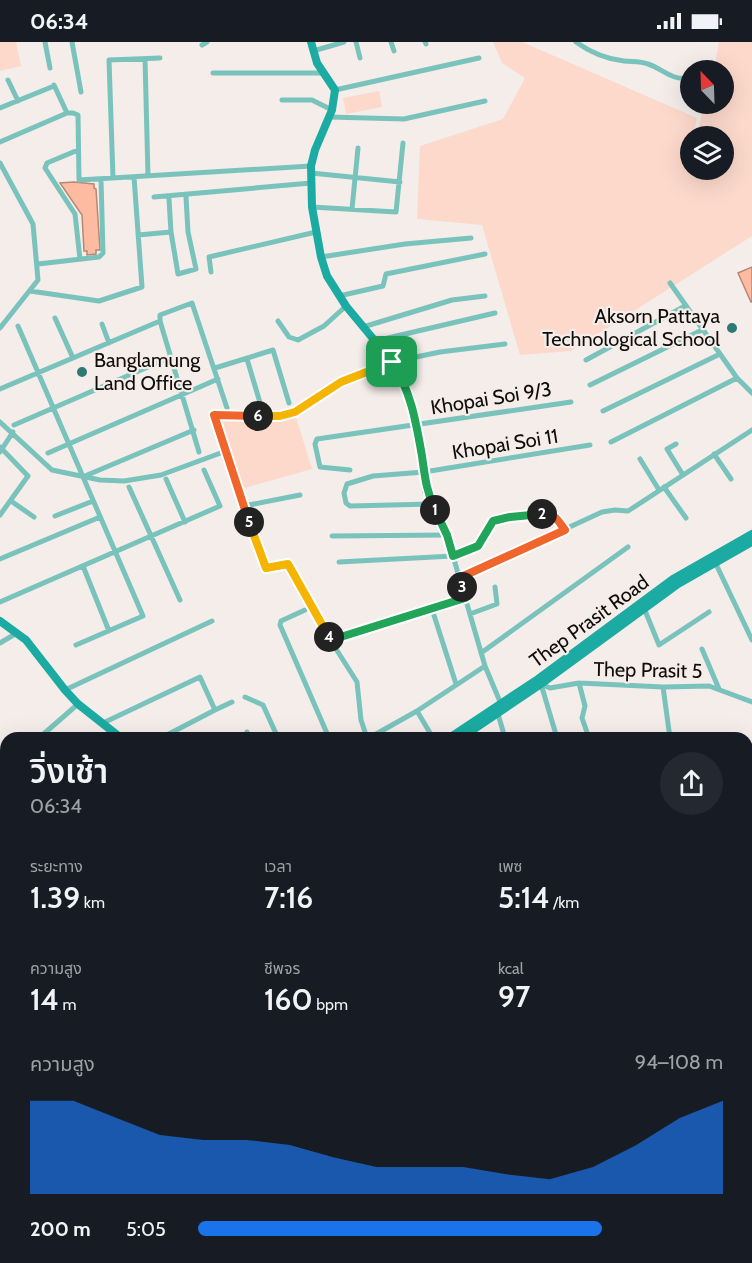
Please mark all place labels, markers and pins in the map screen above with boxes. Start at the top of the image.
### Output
place label: Aksorn Pattaya Technological School [542,304,720,351]
marker: Aksorn Pattaya Technological School [725,321,739,335]
pin [366,336,417,387]
place label: Banglamung Land Office [94,348,201,395]
marker: Banglamung Land Office [75,365,89,379]
pin: 6 [243,401,273,431]
pin: 1 [420,495,450,525]
pin: 2 [527,499,557,529]
pin: 5 [234,507,264,537]
pin: 3 [447,572,477,602]
pin: 4 [314,622,344,652]

